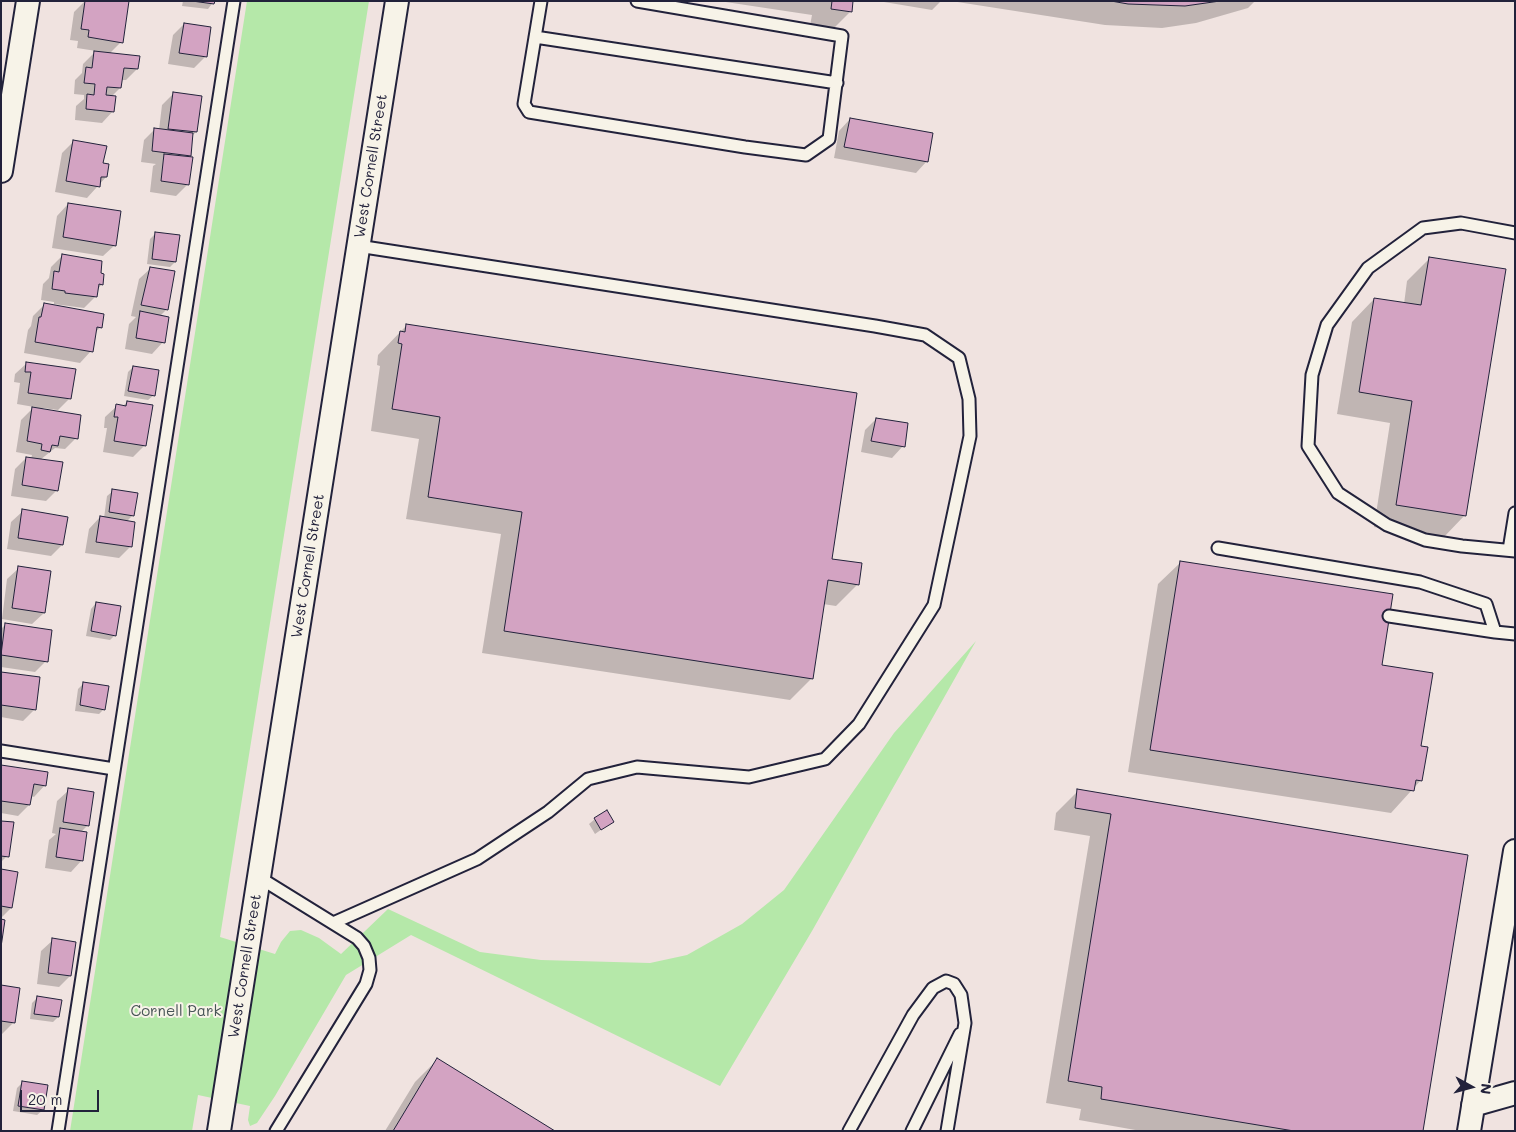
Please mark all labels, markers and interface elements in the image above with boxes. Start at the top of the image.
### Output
street label: West Cornell Street [351,93,391,239]
street label: West Cornell Street [288,493,328,639]
street label: West Cornell Street [225,893,265,1039]
park label: Cornell Park [130,1002,222,1020]
north arrow [1446,1062,1496,1112]
scale bar [22,1080,101,1112]
text: N [1476,1082,1496,1095]
text: 20 m [28,1089,62,1109]

